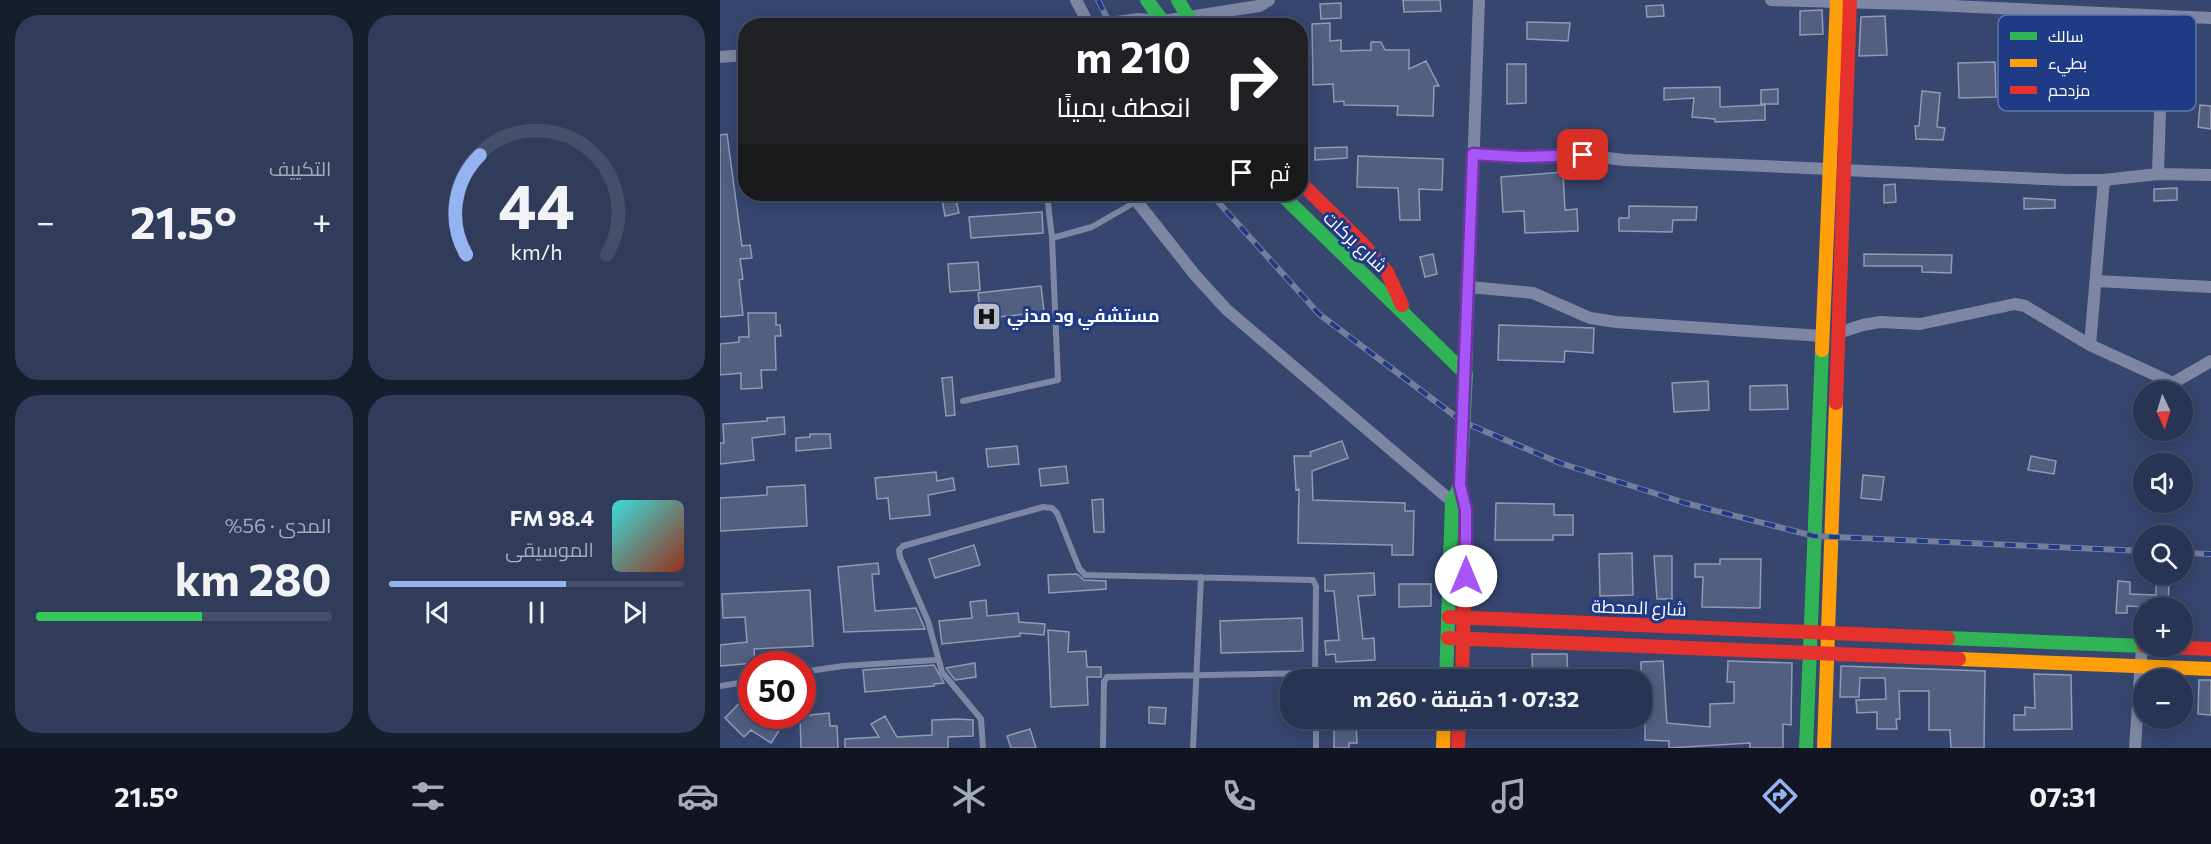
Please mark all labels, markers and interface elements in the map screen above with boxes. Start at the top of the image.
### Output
legend [1998,15,2196,111]
text: سالك [2048,26,2083,45]
text: 210 m [1076,30,1191,82]
icon: right [1212,42,1290,120]
text: بطيء [2048,53,2087,77]
text: مزدحم [2048,80,2090,102]
text: انعطف يمينًا [1056,90,1191,123]
pin [1557,129,1608,180]
icon: arrive [1566,138,1599,171]
text: التكييف [269,156,332,180]
icon: arrive [1225,156,1258,189]
text: ثم [1270,159,1290,186]
text: 44 [498,166,575,242]
text: 21.5° [130,193,237,248]
text: − [36,200,55,241]
text: + [312,200,332,241]
street label: شارع بركات [1318,206,1392,278]
text: km/h [510,238,562,264]
hospital icon: مستشفي ود مدني [970,300,1002,332]
place label: مستشفي ود مدني [1007,304,1160,331]
north arrow [2133,381,2193,441]
map controls [2133,381,2193,729]
button: sound [2133,453,2193,513]
text: 98.4 FM [510,504,594,531]
text: المدى · 56% [225,513,332,537]
button: search [2133,525,2193,585]
text: الموسيقى [505,537,594,561]
position arrow [1434,544,1498,608]
text: 280 km [175,550,332,605]
street label: شارع المحطة [1591,594,1687,622]
icon: previous [421,596,454,629]
icon: pause [520,596,553,629]
icon: next [618,596,651,629]
button: + [2133,597,2193,657]
speed limit sign: 50 [738,651,816,729]
button: − [2133,669,2193,729]
text: 07:32 · 1 دقيقة · 260 m [1353,685,1579,712]
icon: filters [407,775,449,817]
icon: car [677,775,719,817]
icon: climate [948,775,990,817]
icon: phone [1218,775,1260,817]
icon: music [1488,775,1530,817]
icon: directions [1759,775,1801,817]
text: 21.5° [114,780,178,813]
text: 07:31 [2029,780,2097,813]

